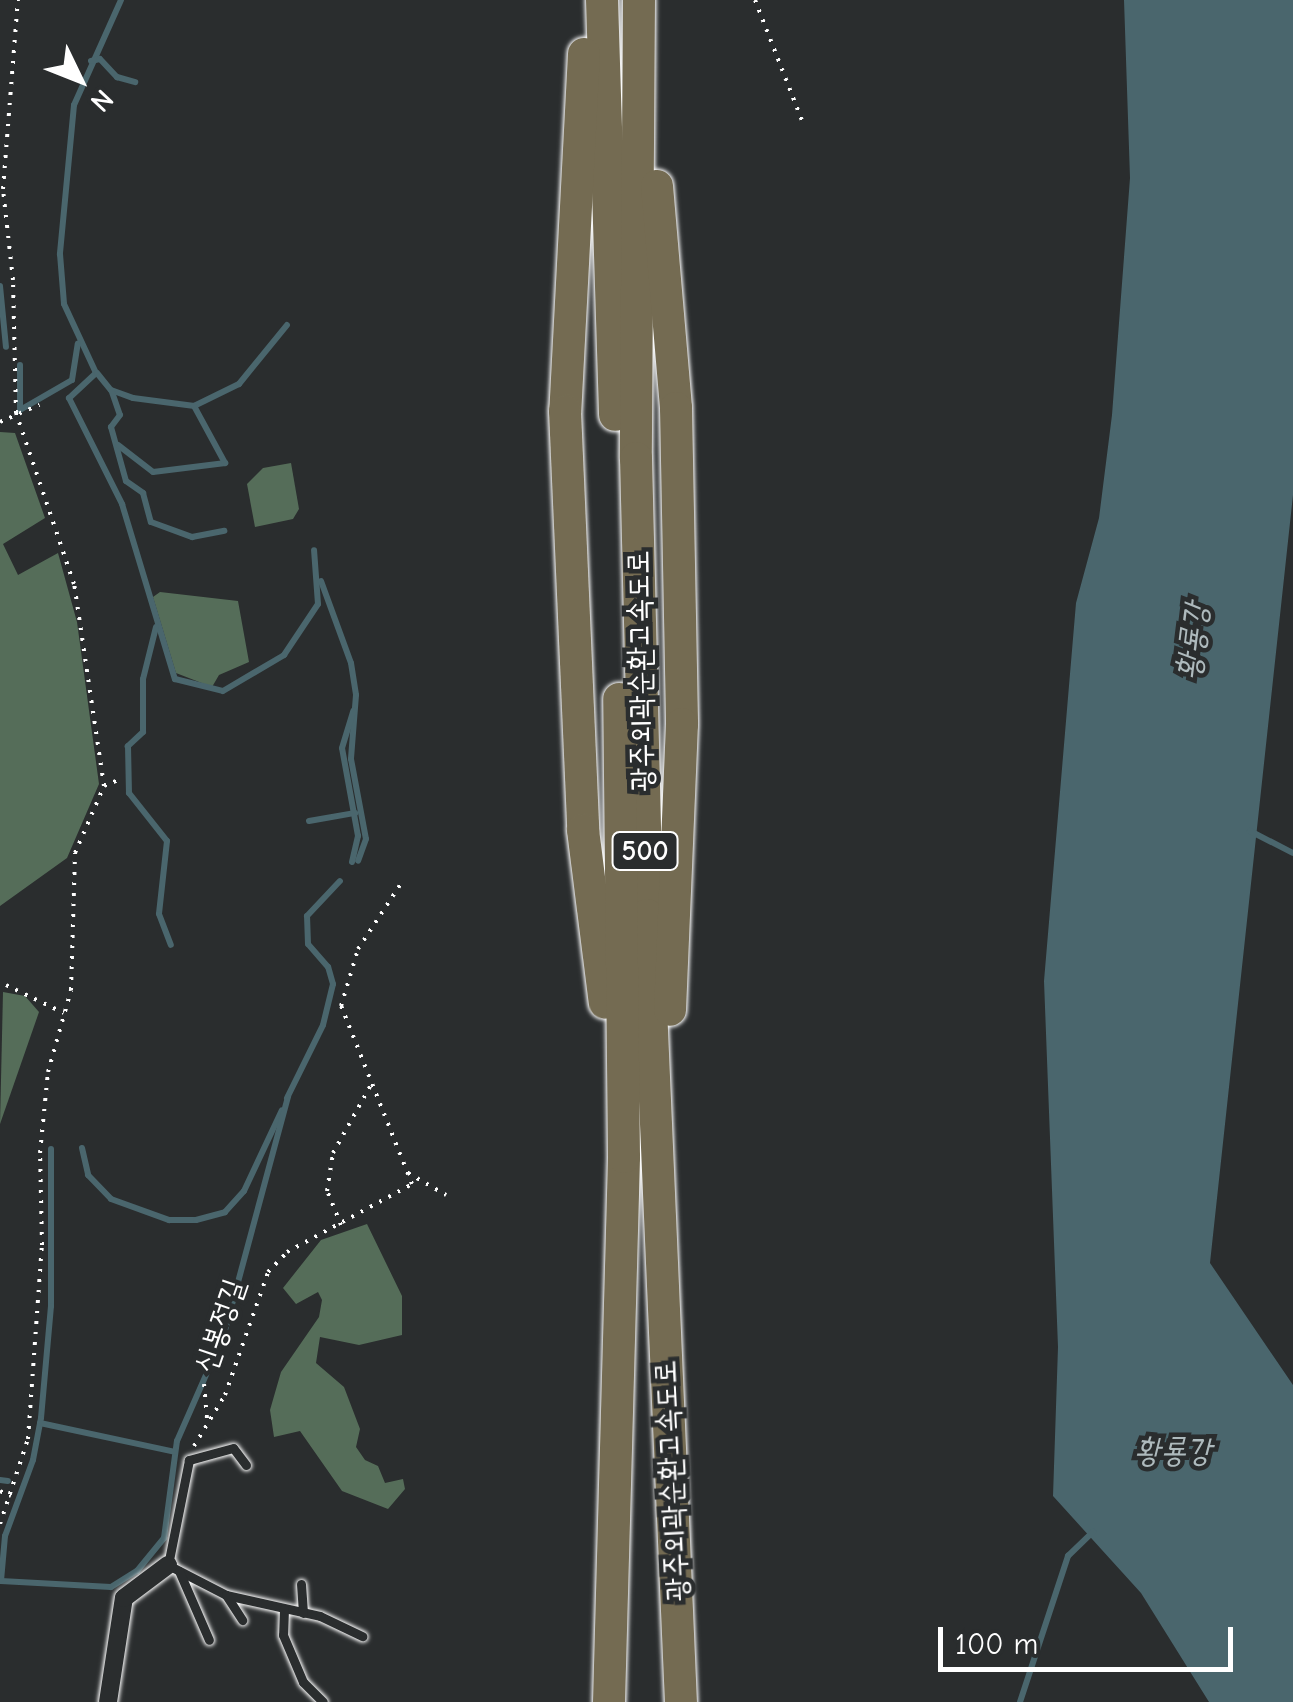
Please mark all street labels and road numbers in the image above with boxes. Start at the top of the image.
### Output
street label: 광주외곽순환고속도로 [621,550,661,792]
road number: 500 [610,828,680,874]
street label: 신봉정길 [187,1274,253,1378]
street label: 광주외곽순환고속도로 [648,1360,696,1602]

